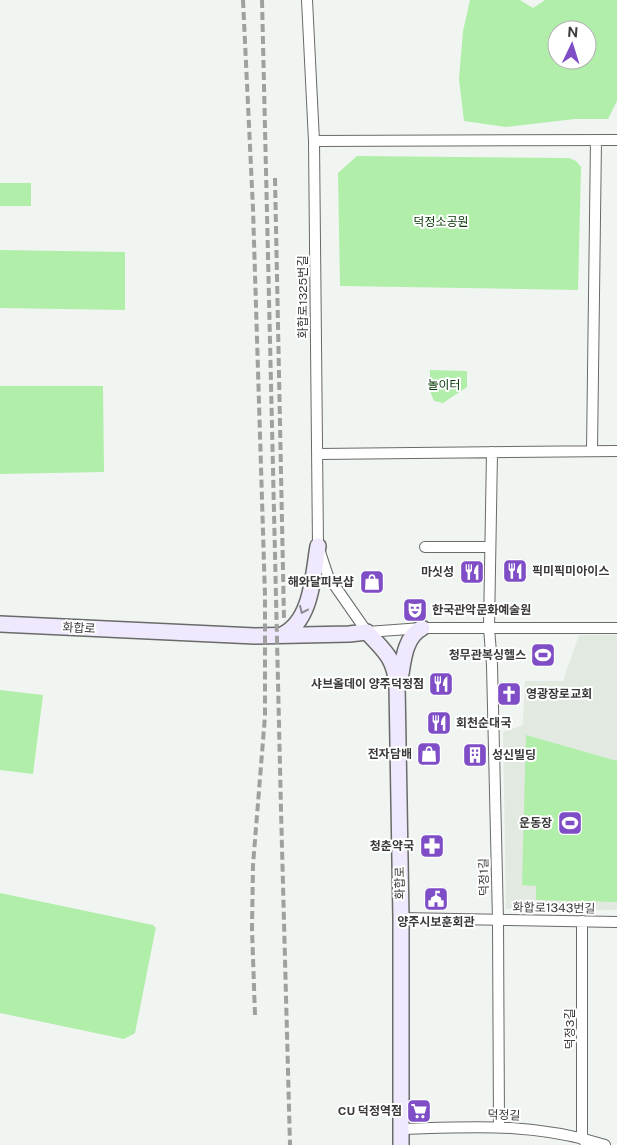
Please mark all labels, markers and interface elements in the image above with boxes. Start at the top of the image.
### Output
north arrow [547,20,597,70]
text: N [567,24,579,40]
park label: 덕정소공원 [413,215,469,229]
street label: 화합로1325번길 [296,256,310,338]
park label: 놀이터 [427,378,461,392]
restaurant icon: 픽미픽미아이스 [502,558,528,584]
restaurant icon: 마싯성 [459,559,485,585]
place label: 픽미픽미아이스 [532,564,609,578]
place label: 마싯성 [421,565,454,579]
shop icon: 해와달피부샵 [359,569,385,595]
place label: 해와달피부샵 [288,575,354,589]
theatre icon: 한국관악문화예술원 [402,597,428,623]
place label: 한국관악문화예술원 [432,603,531,617]
one-way arrow [299,605,310,614]
street label: 화합로 [62,620,96,636]
sports icon: 청무관복싱헬스 [530,642,556,668]
place label: 청무관복싱헬스 [449,648,526,662]
restaurant icon: 샤브올데이 양주덕정점 [428,671,454,697]
place label: 샤브올데이 양주덕정점 [311,677,424,691]
church icon: 영광장로교회 [496,681,522,707]
place label: 영광장로교회 [526,687,592,701]
restaurant icon: 회천순대국 [426,710,452,736]
place label: 회천순대국 [456,716,511,730]
shop icon: 전자담배 [416,741,442,767]
building icon: 성신빌딩 [462,742,488,768]
place label: 전자담배 [368,747,412,761]
place label: 성신빌딩 [492,748,536,762]
sports icon: 운동장 [557,810,583,836]
place label: 운동장 [519,816,552,830]
pharmacy icon: 청춘약국 [419,833,445,859]
place label: 청춘약국 [370,839,414,853]
street label: 덕정1길 [477,858,491,896]
street label: 화합로 [393,866,407,900]
public building icon: 양주시보훈회관 [423,886,449,912]
street label: 화합로1343번길 [513,900,595,916]
place label: 양주시보훈회관 [397,915,475,929]
street label: 덕정3길 [563,1009,577,1049]
supermarket icon: CU 덕정역점 [406,1098,432,1124]
place label: CU 덕정역점 [338,1104,402,1118]
street label: 덕정길 [487,1107,521,1123]

